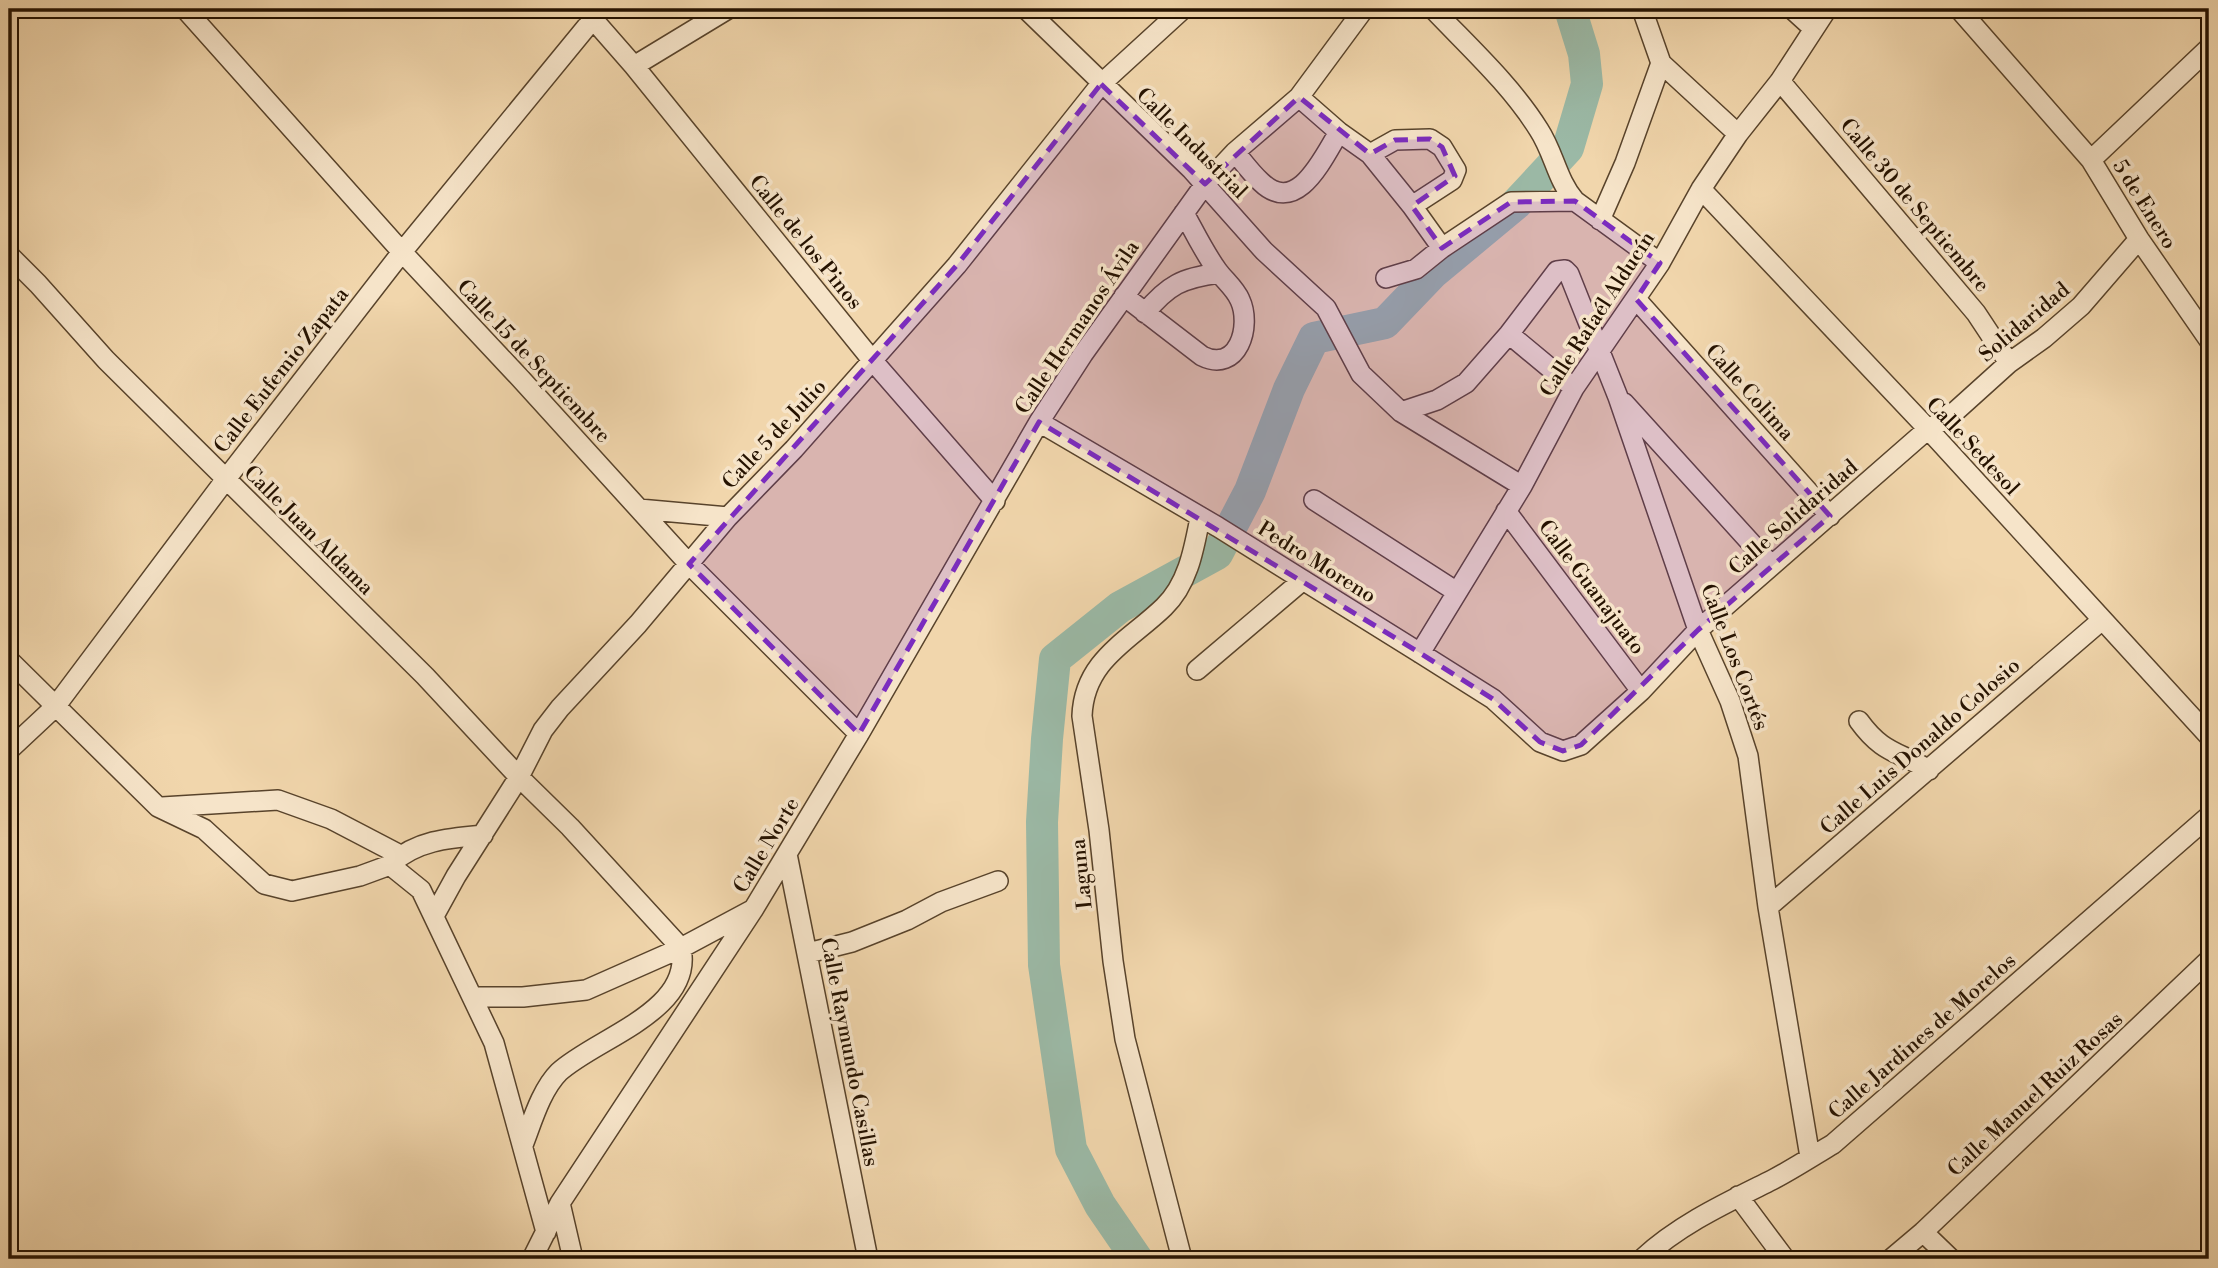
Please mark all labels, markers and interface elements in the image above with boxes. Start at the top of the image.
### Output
street label: Calle Industrial [1130,83,1252,205]
street label: Calle 30 de Septiembre [1834,113,1995,298]
street label: 5 de Enero [2106,155,2182,254]
street label: Calle de los Pinos [743,170,867,315]
street label: Calle Rafaél Alducín [1535,227,1661,402]
street label: Calle Hermanos Ávila [1008,234,1146,419]
street label: Calle 15 de Septiembre [451,275,616,449]
street label: Solidaridad [1974,277,2075,368]
street label: Calle Eufemio Zapata [209,282,355,459]
street label: Calle Colima [1699,339,1800,447]
street label: Calle 5 de Julio [717,374,832,495]
street label: Calle Sedesol [1920,392,2024,501]
street label: Calle Solidaridad [1724,454,1864,581]
street label: Calle Juan Aldama [238,460,379,601]
street label: Calle Guanajuato [1532,515,1650,660]
street label: Pedro Moreno [1252,516,1380,610]
street label: Calle Los Cortés [1694,581,1774,734]
street label: Calle Luis Donaldo Colosio [1815,653,2026,841]
street label: Calle Norte [728,793,806,898]
street label: Laguna [1065,837,1099,910]
street label: Calle Raymundo Casillas [814,936,884,1169]
street label: Calle Jardines de Morelos [1823,948,2022,1125]
street label: Calle Manuel Ruiz Rosas [1943,1007,2129,1183]

